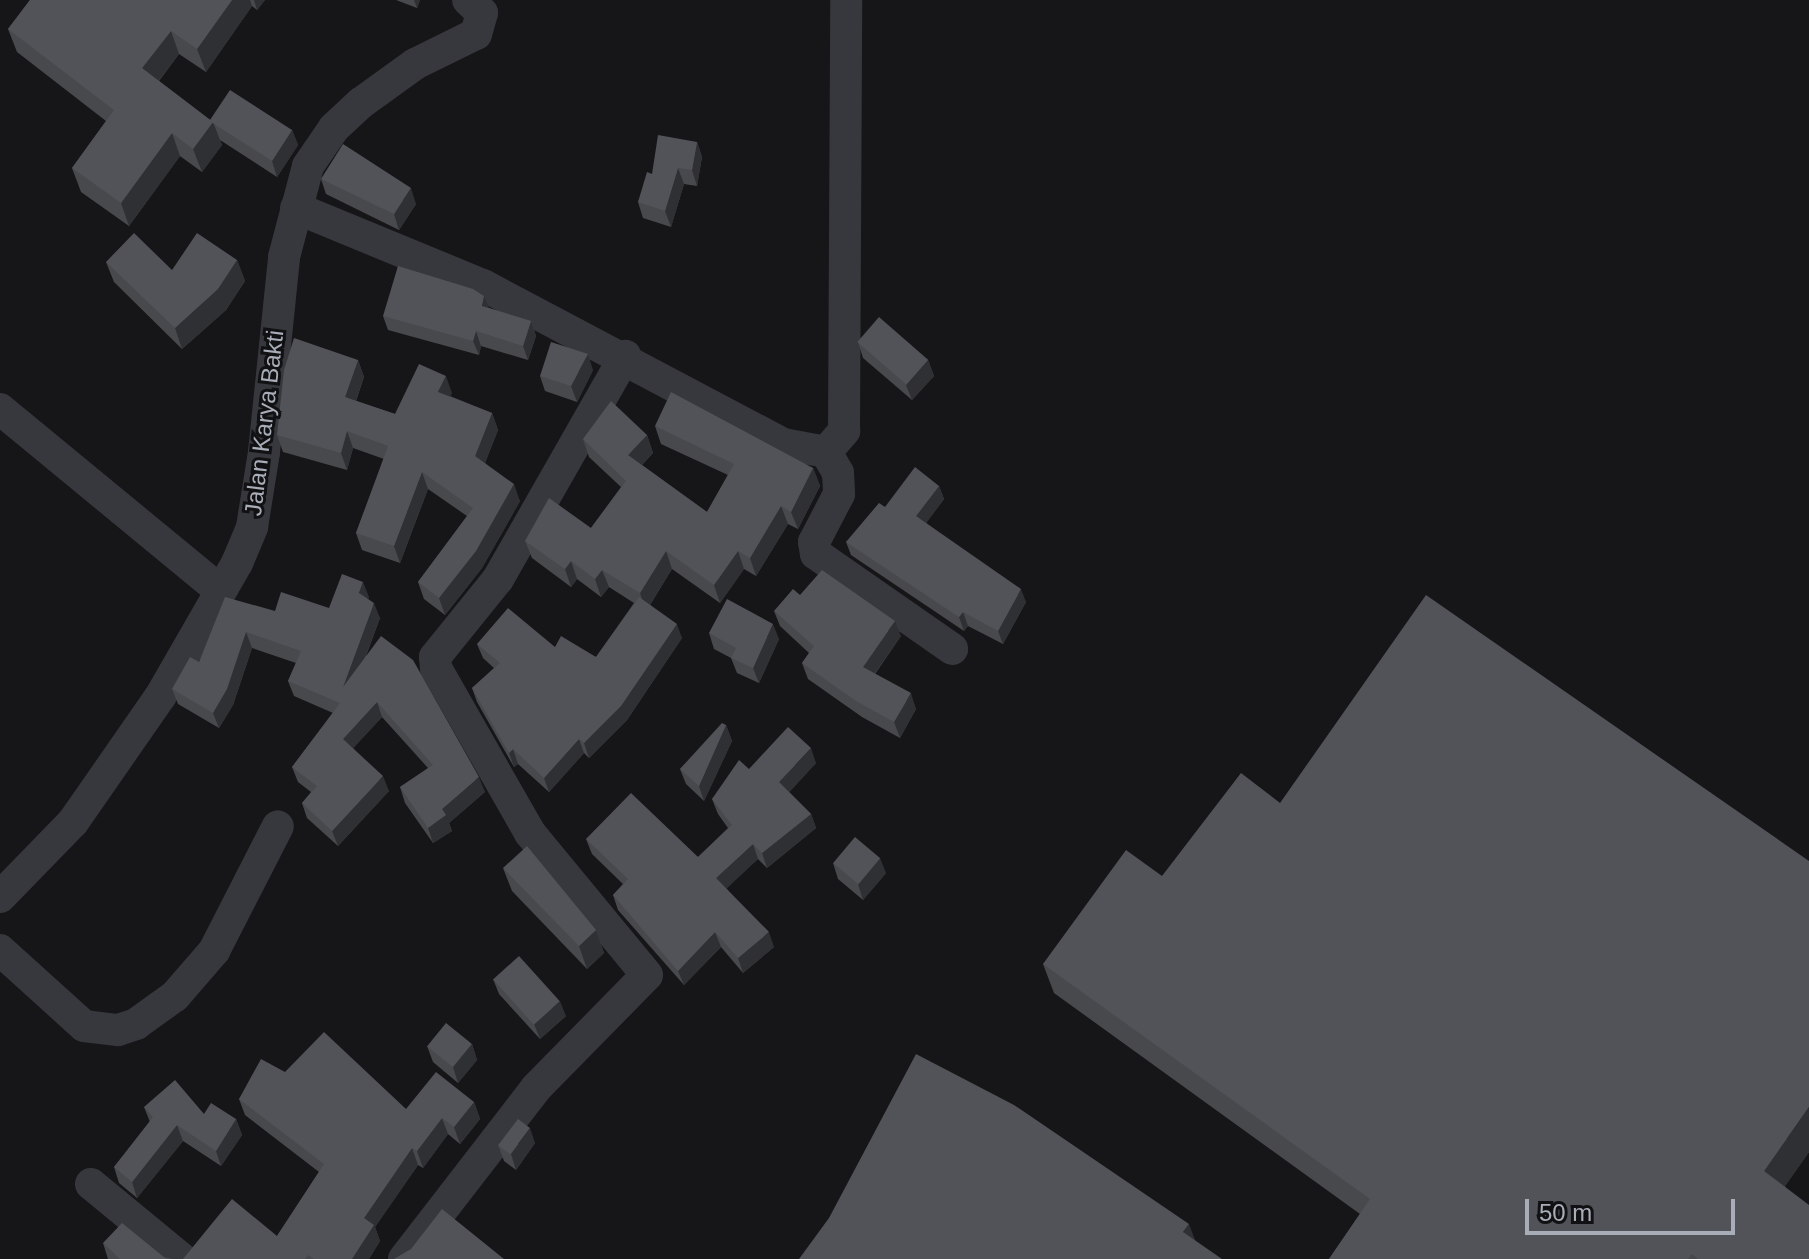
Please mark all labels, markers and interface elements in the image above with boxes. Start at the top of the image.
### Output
street label: Jalan Karya Bakti [238,329,290,517]
scale bar [1529,1183,1739,1233]
text: 50 m [1539,1199,1592,1226]

